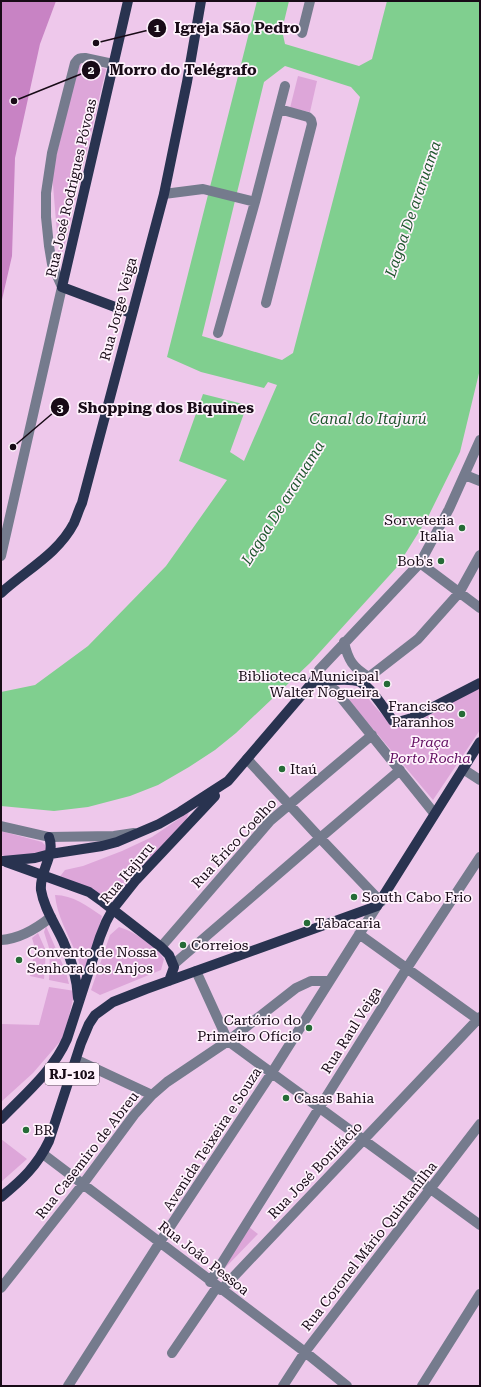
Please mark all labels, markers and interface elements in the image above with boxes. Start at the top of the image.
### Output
callout: Igreja São Pedro [147,14,308,41]
text: Igreja São Pedro [174,19,300,37]
text: 1 [154,21,161,35]
callout: Morro do Telégrafo [81,56,264,83]
text: Morro do Telégrafo [109,61,257,79]
text: 2 [88,63,95,77]
street label: Rua José Rodrigues Póvoas [43,97,99,279]
water label: Lagoa De araruama [381,139,445,280]
street label: Rua Jorge Veiga [96,255,140,362]
callout: Shopping dos Biquines [50,394,262,421]
text: Shopping dos Biquines [78,399,254,417]
text: 3 [57,401,64,415]
water label: Canal do Itajurú [309,410,427,428]
water label: Lagoa De araruama [237,438,328,569]
place label: Sorveteria Italia [384,512,454,544]
marker: Sorveteria Italia [457,523,467,533]
place label: Bob's [397,553,433,569]
marker: Bob's [436,556,446,566]
place label: Biblioteca Municipal Walter Nogueira [238,668,380,700]
marker: Biblioteca Municipal Walter Nogueira [382,679,392,689]
place label: Francisco Paranhos [388,698,454,730]
marker: Francisco Paranhos [457,709,467,719]
park label: Praça Porto Rocha [388,734,471,766]
place label: Itaú [290,761,317,777]
marker: Itaú [277,764,287,774]
street label: Rua Érico Coelho [188,795,280,891]
street label: Rua Itajuru [97,839,157,907]
place label: South Cabo Frio [362,889,472,905]
marker: South Cabo Frio [349,892,359,902]
place label: Tabacaria [315,915,381,931]
marker: Tabacaria [302,918,312,928]
place label: Correios [191,937,249,953]
marker: Correios [178,940,188,950]
place label: Convento de Nossa Senhora dos Anjos [27,944,157,976]
marker: Convento de Nossa Senhora dos Anjos [14,955,24,965]
street label: Rua Raul Veiga [318,983,384,1076]
place label: Cartório do Primeiro Ofício [197,1012,301,1044]
marker: Cartório do Primeiro Ofício [304,1023,314,1033]
road number: RJ-102 [45,1063,99,1085]
street label: Avenida Teixeira e Souza [160,1064,265,1214]
street label: Rua Casemiro de Abreu [32,1088,142,1222]
place label: Casas Bahia [294,1090,374,1106]
marker: Casas Bahia [281,1093,291,1103]
street label: Rua José Bonifácio [265,1118,365,1222]
place label: BR [34,1122,53,1138]
marker: BR [21,1125,31,1135]
street label: Rua Coronel Mário Quintanilha [298,1158,440,1334]
street label: Rua João Pessoa [155,1218,253,1299]

